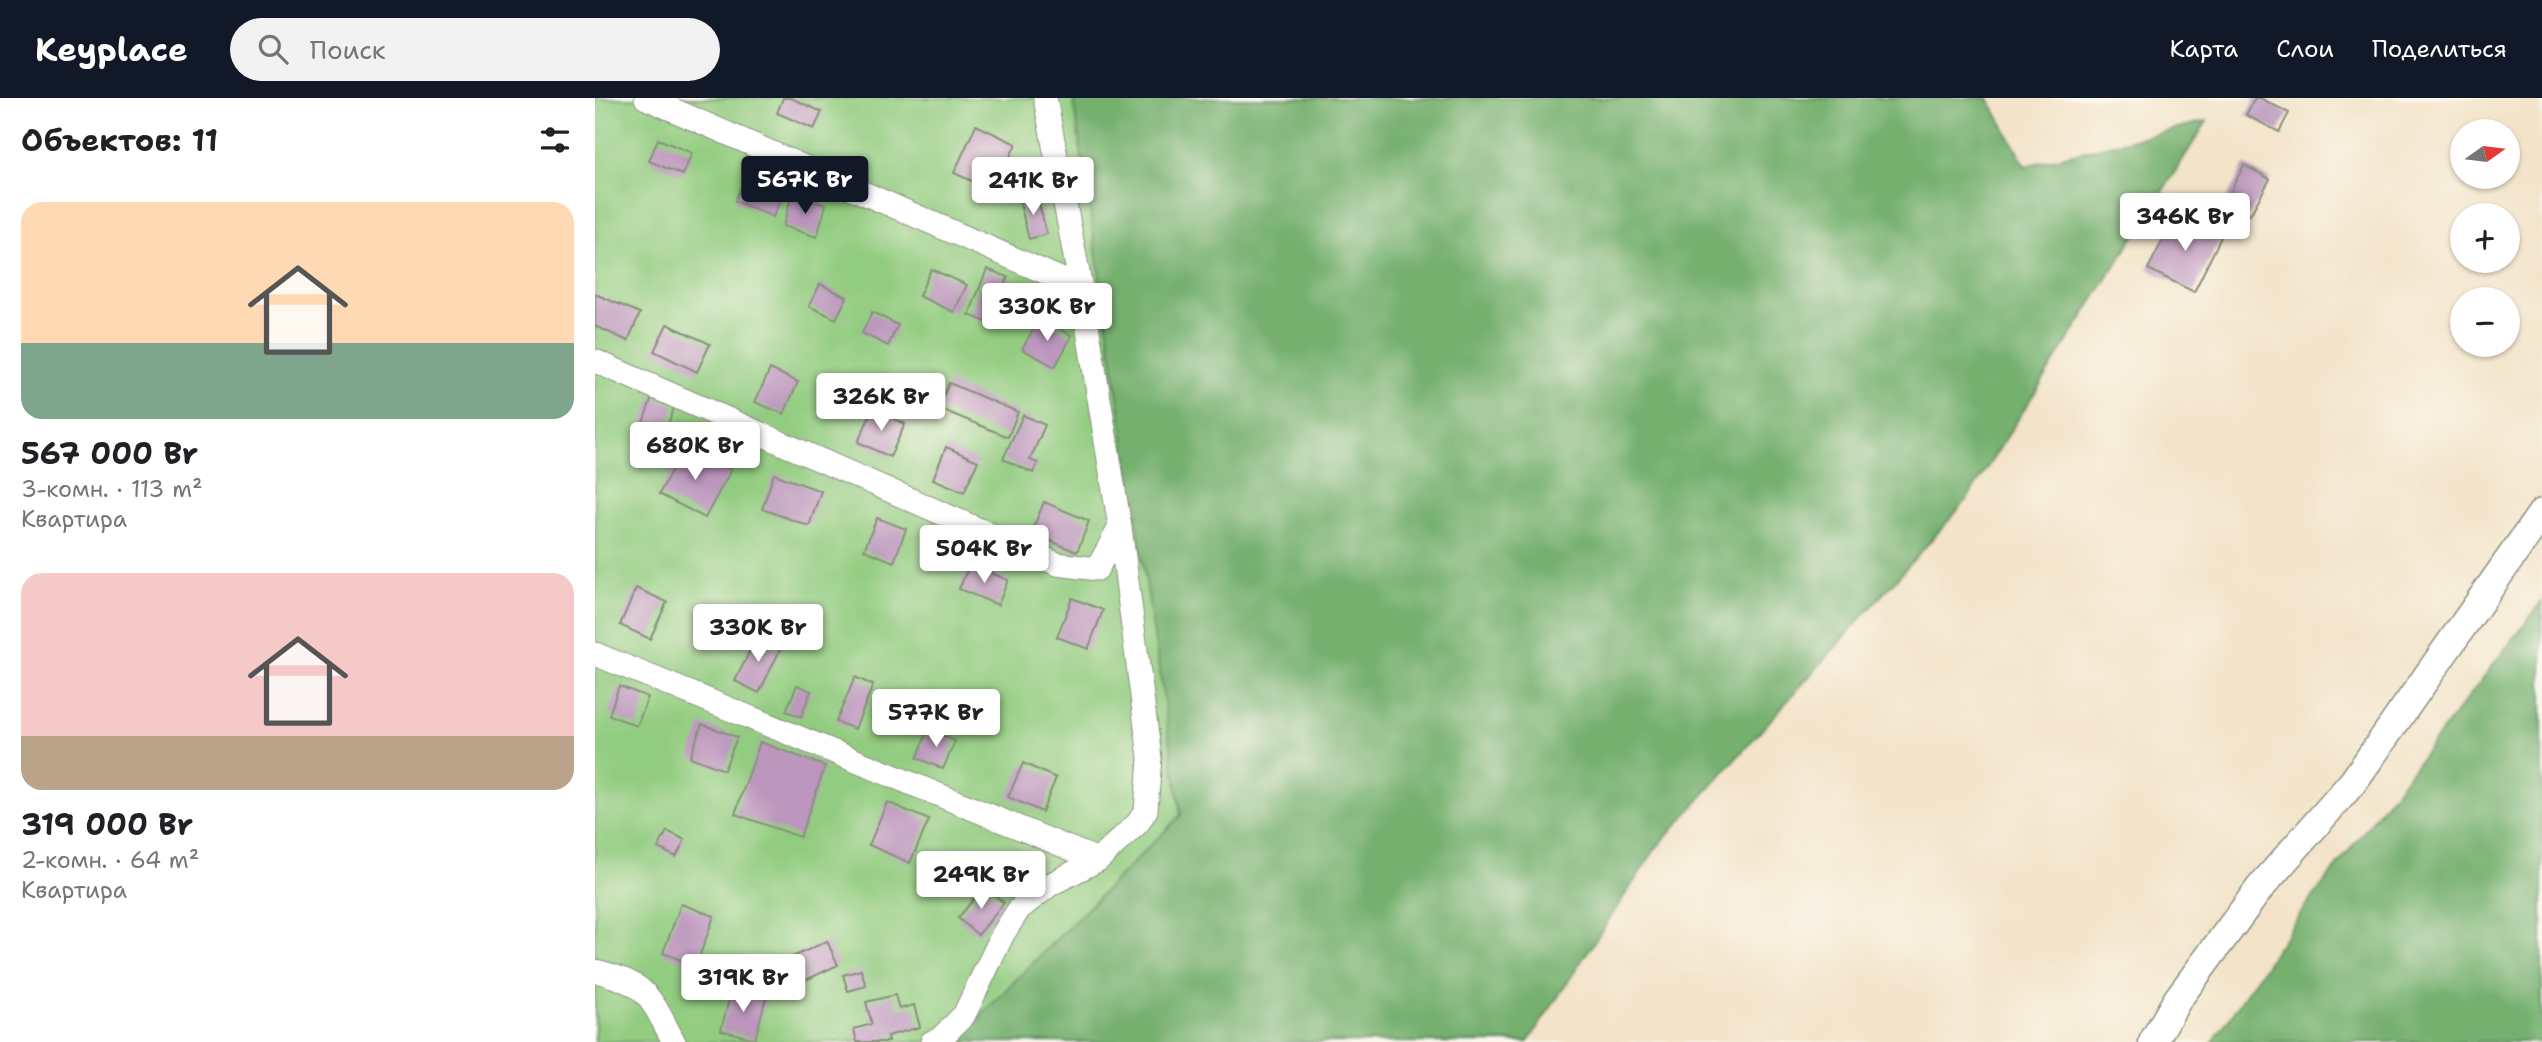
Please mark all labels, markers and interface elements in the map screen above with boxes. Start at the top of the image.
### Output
search box [230,18,720,81]
text: Keyplace [35,27,188,72]
icon: search [254,30,292,68]
text: Поиск [310,32,386,67]
text: Карта [2170,33,2238,65]
text: Слои [2276,33,2334,65]
text: Поделиться [2372,33,2507,65]
north arrow [2450,119,2520,189]
map controls [2450,119,2520,357]
text: Объектов: 11 [21,120,218,161]
icon: filters [536,121,574,159]
pin: 567K Br [740,156,870,216]
pin: 241K Br [968,158,1098,217]
text: 567K Br [757,164,853,194]
text: 241K Br [988,165,1078,195]
pin: 346K Br [2120,194,2250,253]
text: 346K Br [2136,201,2234,231]
button: + [2450,203,2520,273]
icon: home [235,247,361,373]
pin: 330K Br [982,284,1112,343]
button: − [2450,287,2520,357]
text: 330K Br [998,291,1096,321]
pin: 326K Br [816,374,946,433]
text: 326K Br [832,381,930,411]
pin: 680K Br [630,422,760,482]
text: 680K Br [646,430,744,460]
text: 567 000 Br [21,433,198,474]
text: 3-комн. · 113 m² [21,474,203,504]
text: Квартира [21,504,127,534]
pin: 504K Br [919,526,1049,585]
text: 504K Br [936,533,1032,563]
pin: 330K Br [693,604,823,664]
text: 330K Br [709,612,807,642]
icon: home [235,618,361,744]
pin: 577K Br [871,690,1001,749]
text: 577K Br [888,697,984,727]
text: 319 000 Br [21,804,193,845]
text: 2-комн. · 64 m² [21,845,199,875]
pin: 249K Br [916,852,1046,911]
text: 249K Br [933,859,1029,889]
text: Квартира [21,875,127,905]
pin: 319K Br [678,954,808,1014]
text: 319K Br [697,962,789,992]

